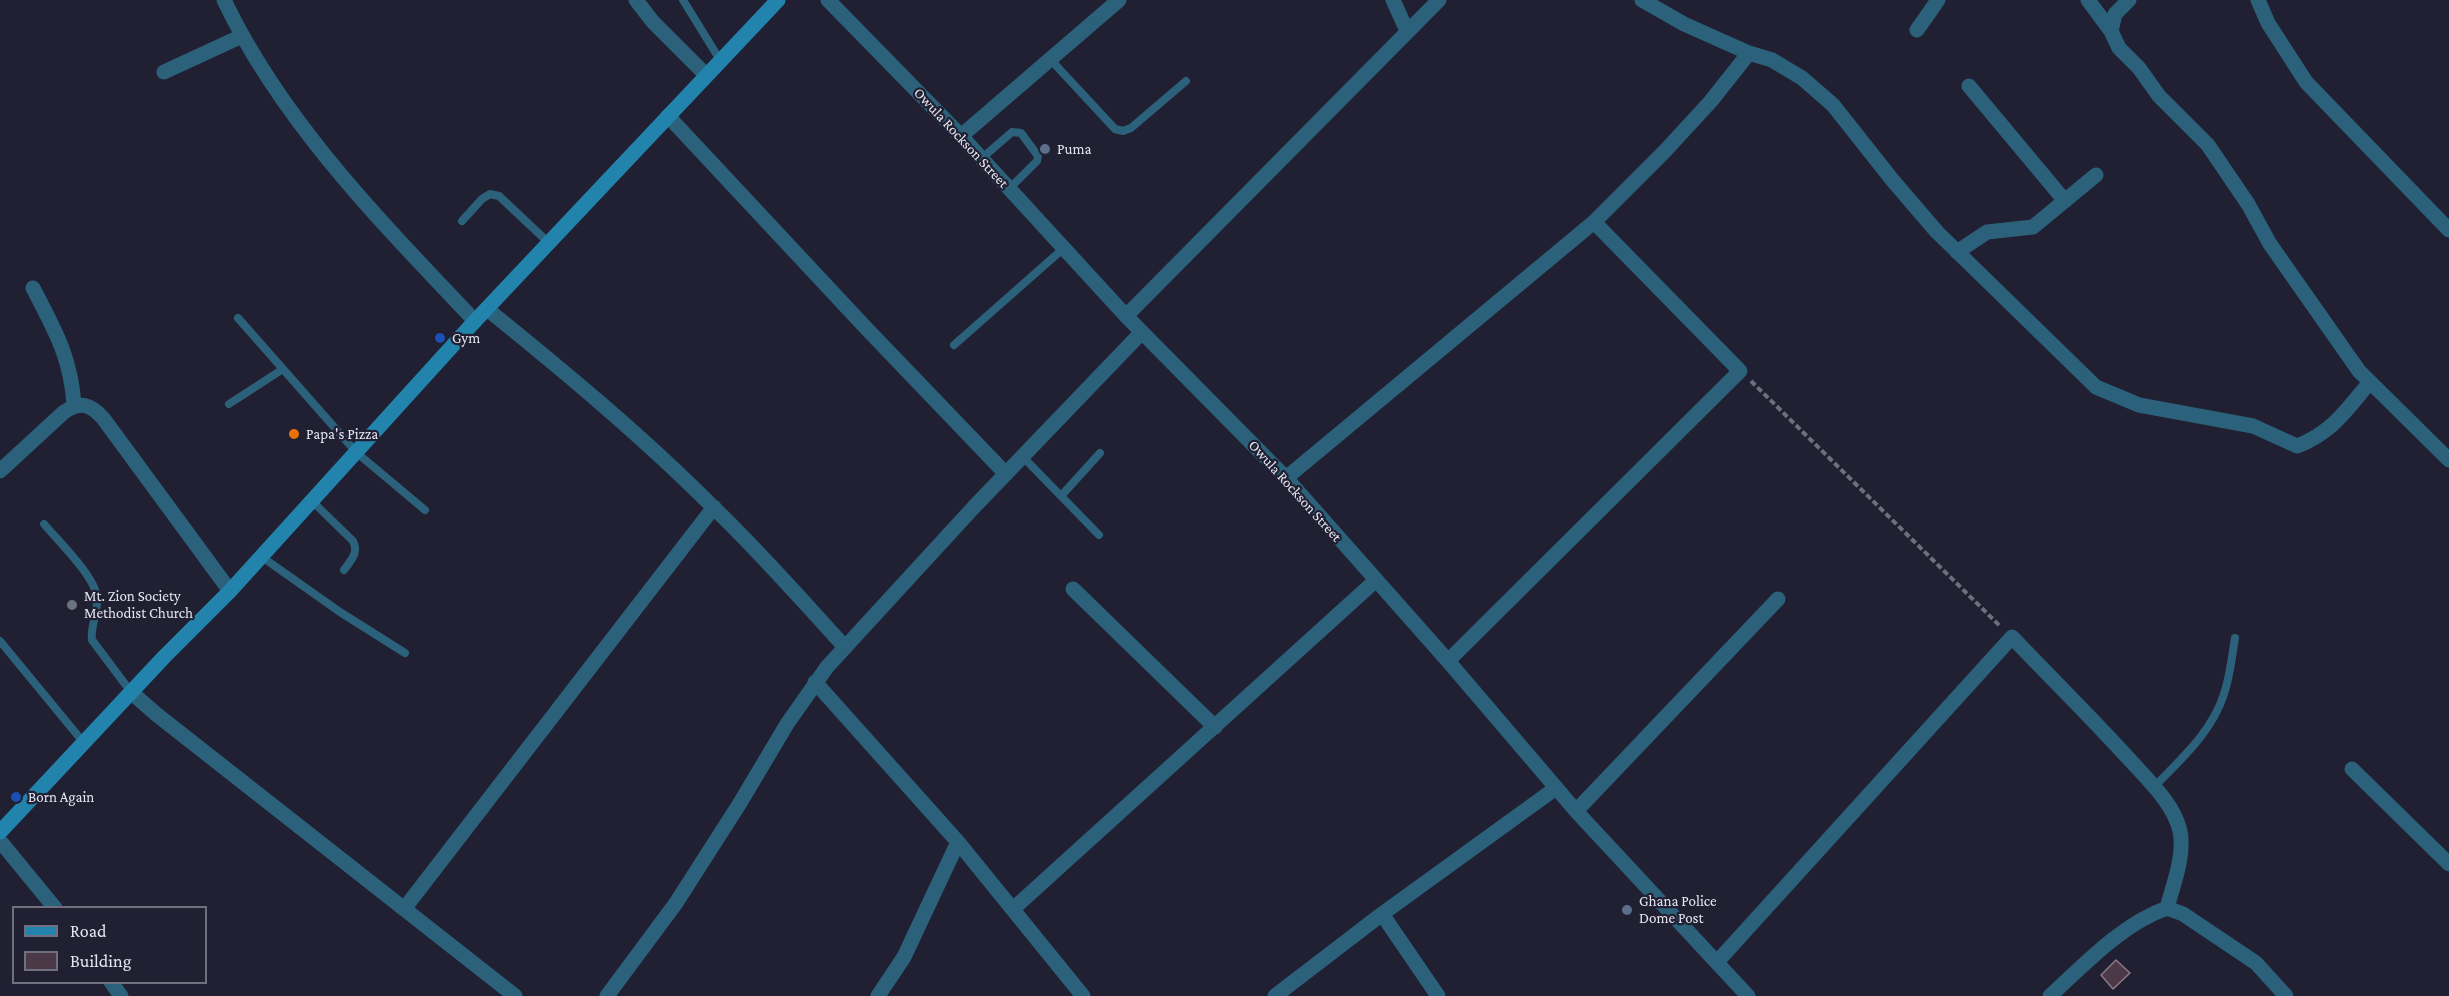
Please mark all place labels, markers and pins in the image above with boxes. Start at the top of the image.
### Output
place label: Puma [1057,140,1091,158]
marker: Puma [1038,142,1052,156]
place label: Gym [452,329,480,347]
marker: Gym [433,331,447,345]
place label: Papa's Pizza [306,425,378,443]
marker: Papa's Pizza [287,427,301,441]
place label: Mt. Zion Society Methodist Church [84,587,193,622]
marker: Mt. Zion Society Methodist Church [65,598,79,612]
place label: Born Again [28,788,94,806]
marker: Born Again [9,790,23,804]
place label: Ghana Police Dome Post [1639,892,1717,927]
marker: Ghana Police Dome Post [1620,903,1634,917]

